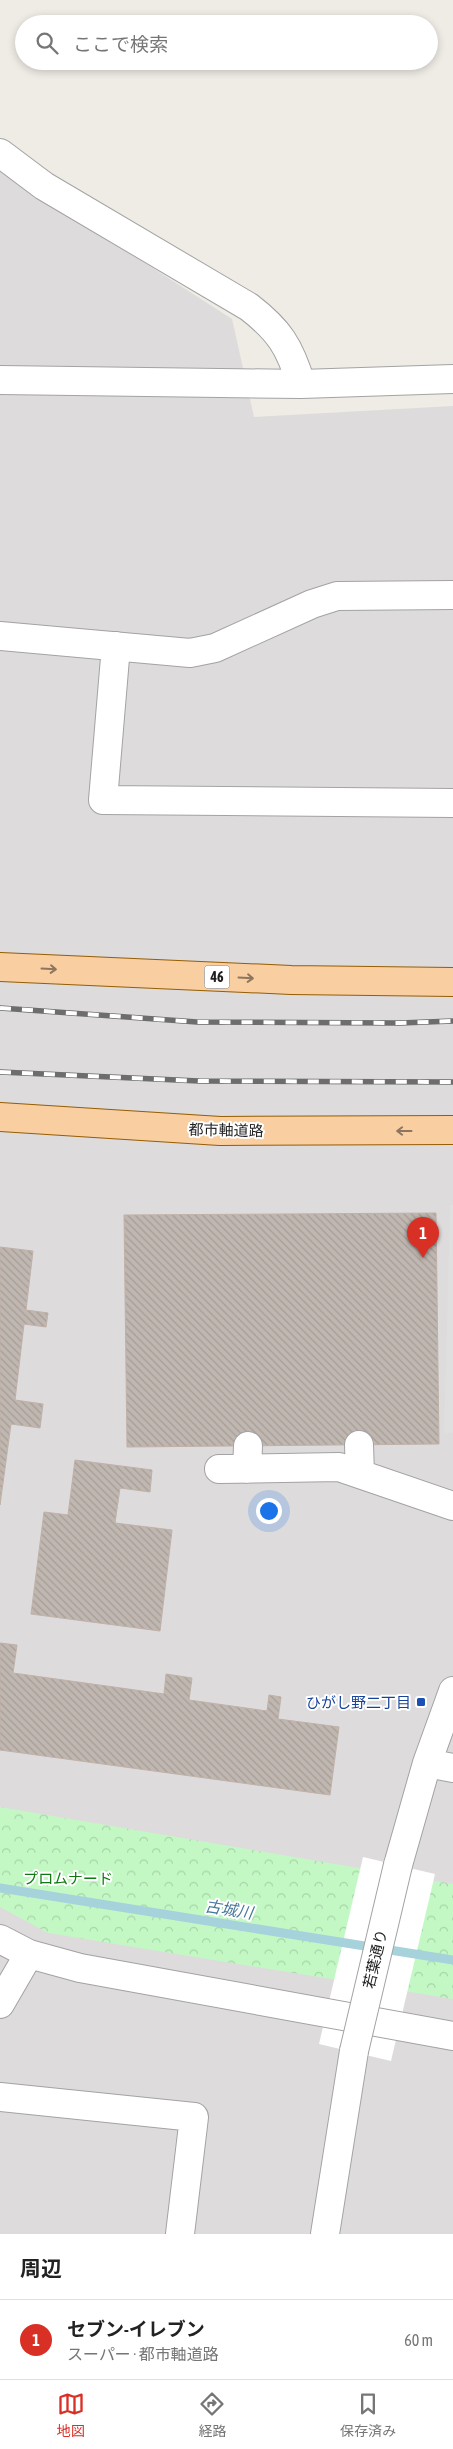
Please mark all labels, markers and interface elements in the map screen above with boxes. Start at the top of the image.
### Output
search box [15,15,438,70]
icon: search [33,29,61,57]
text: ここで検索 [73,33,168,55]
one-way arrow [40,965,56,974]
road number: 46 [204,966,230,989]
one-way arrow [238,974,254,983]
street label: 都市軸道路 [188,1121,264,1139]
one-way arrow [397,1126,413,1136]
pin: 1 [407,1217,439,1258]
your location [256,1498,282,1524]
place label: ひがし野二丁目 [306,1694,411,1711]
marker: ひがし野二丁目 [415,1696,427,1708]
park label: プロムナード [23,1870,113,1887]
water label: 古城川 [204,1896,256,1922]
street label: 若葉通り [360,1928,390,1990]
text: 周辺 [20,2256,62,2280]
text: セブン-イレブン [67,2318,205,2340]
text: 1 [32,2331,40,2349]
text: 60 m [404,2331,433,2349]
text: スーパー · 都市軸道路 [67,2345,219,2363]
tab: 地図 [57,2390,85,2440]
tab: 経路 [198,2390,226,2440]
tab: 保存済み [340,2390,396,2440]

